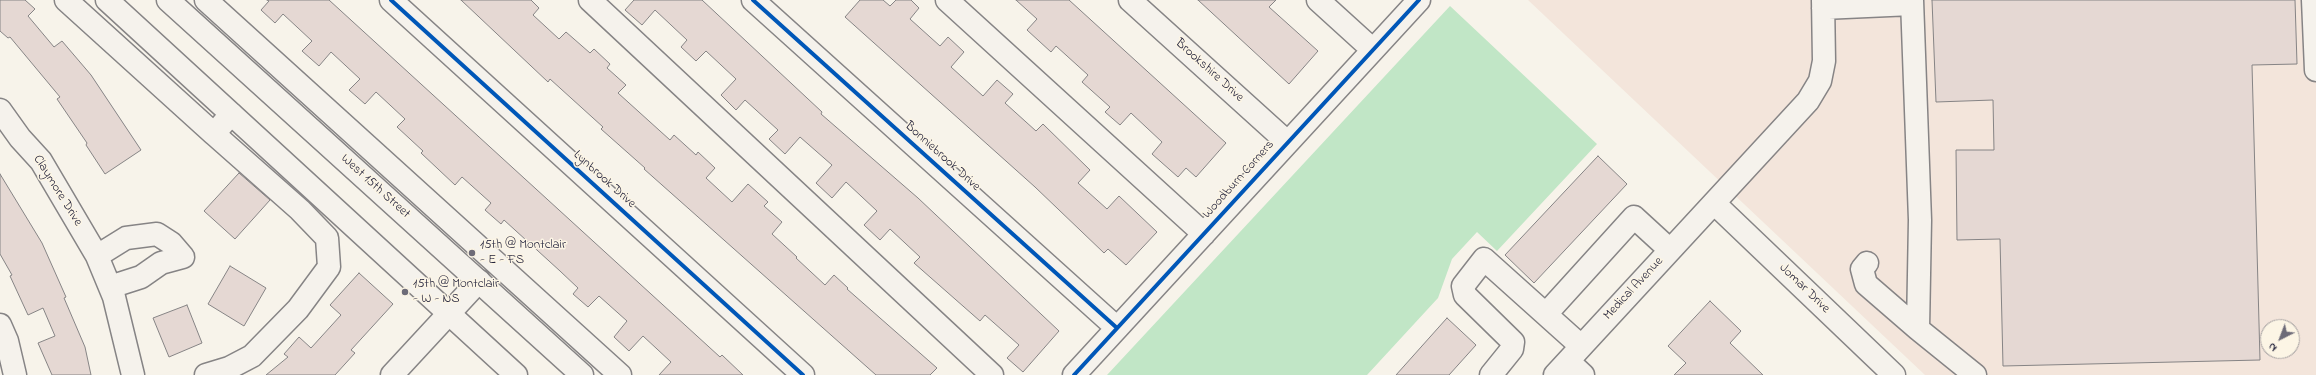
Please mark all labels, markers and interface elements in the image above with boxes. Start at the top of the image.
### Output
street label: Brookshire Drive [1171,36,1247,106]
street label: Bonniebrook Drive [901,119,983,195]
street label: Woodburn Corners [1200,138,1278,222]
street label: Lynbrook Drive [570,148,638,212]
street label: West 15th Street [337,152,413,222]
street label: Claymore Drive [29,153,85,229]
place label: 15th @ Montclair - E - FS [480,238,566,269]
marker: 15th @ Montclair - E - FS [467,248,477,258]
street label: Medical Avenue [1601,254,1667,324]
street label: Jomar Drive [1775,261,1833,317]
place label: 15th @ Montclair - W - NS [413,277,499,308]
marker: 15th @ Montclair - W - NS [400,287,410,297]
north arrow [2260,319,2300,359]
text: N [2265,339,2281,356]

